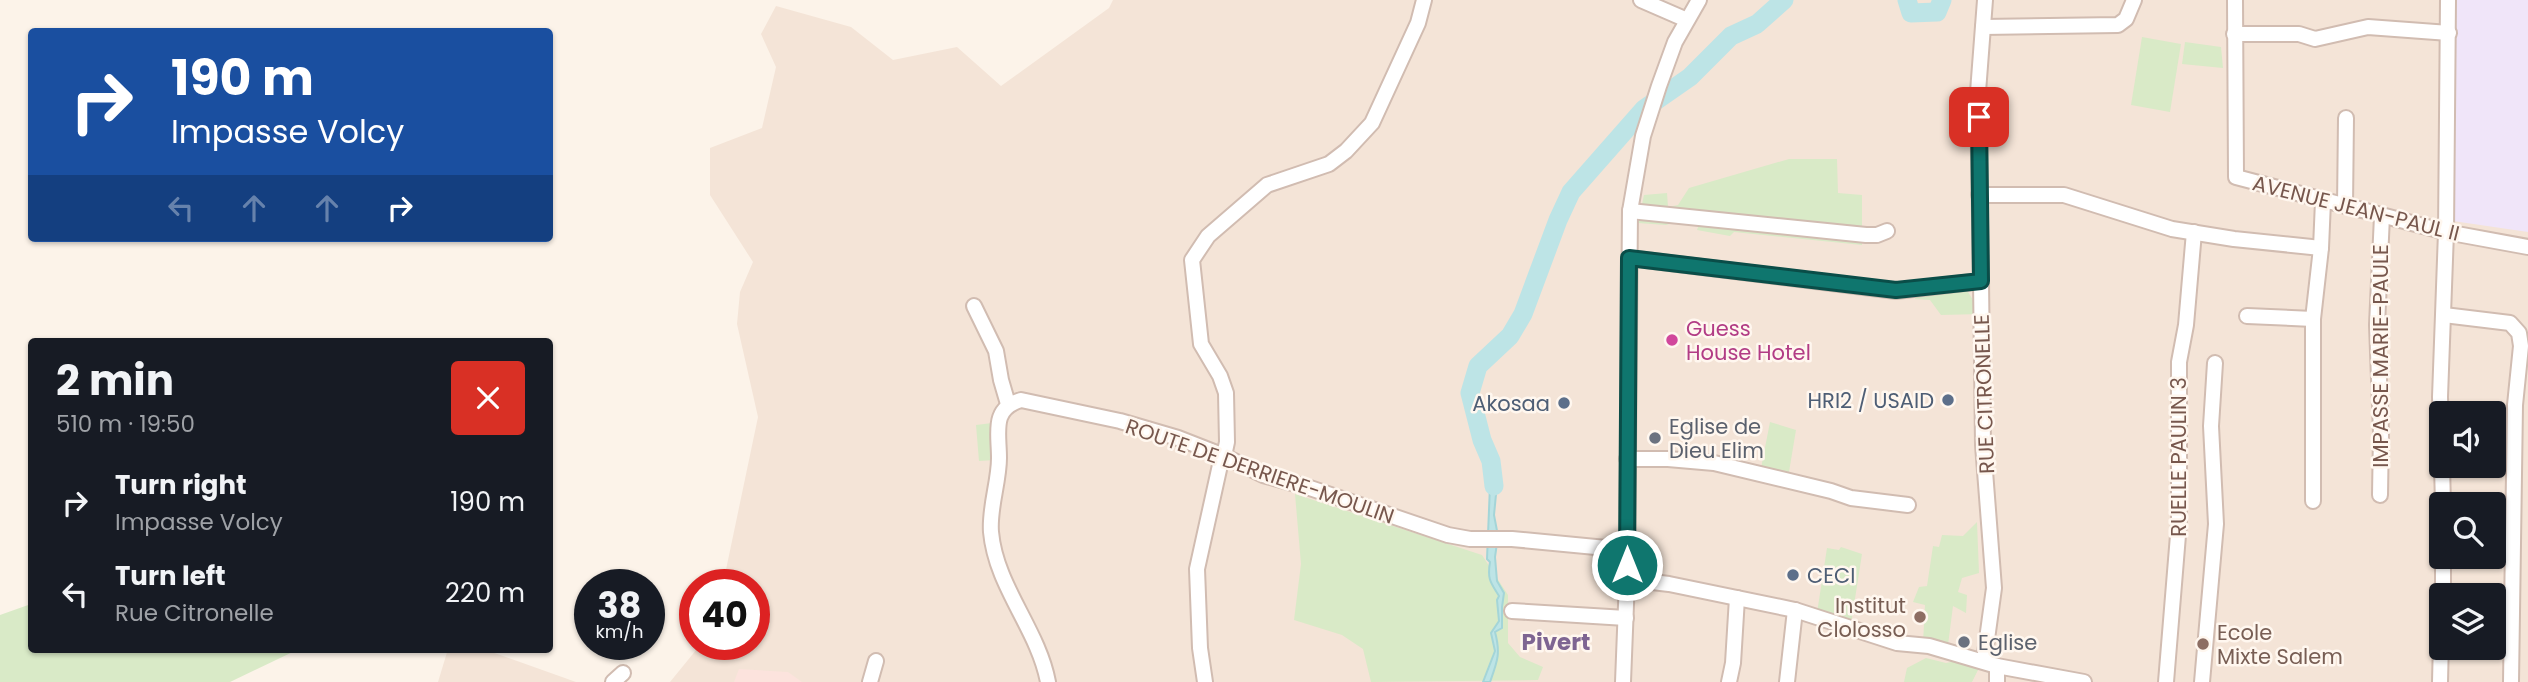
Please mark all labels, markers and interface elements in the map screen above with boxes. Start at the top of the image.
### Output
text: 190 m [171,44,314,112]
icon: right [56,56,147,147]
pin [1949,87,2009,147]
icon: arrive [1960,98,1998,136]
text: Impasse Volcy [171,109,404,154]
street label: AVENUE JEAN-PAUL II [2249,168,2463,248]
icon: left [162,189,200,227]
icon: ahead [235,189,273,227]
icon: ahead [308,189,346,227]
icon: right [381,189,419,227]
street label: IMPASSE MARIE-PAULE [2366,244,2395,468]
place label: Guess House Hotel [1686,314,1811,367]
street label: RUE CITRONELLE [1967,314,2001,474]
marker: Guess House Hotel [1664,332,1680,348]
text: 2 min [56,351,174,410]
button: close [451,361,525,435]
street label: RUELLE PAULIN 3 [2164,377,2193,537]
place label: HRI2 / USAID [1808,386,1934,415]
place label: Akosaa [1472,389,1550,418]
marker: HRI2 / USAID [1940,392,1956,408]
marker: Akosaa [1556,395,1572,411]
map controls [2429,401,2506,660]
button: sound [2429,401,2506,478]
text: 510 m · 19:50 [56,408,195,440]
street label: ROUTE DE DERRIERE-MOULIN [1122,411,1398,531]
place label: Eglise de Dieu Elim [1669,412,1764,465]
marker: Eglise de Dieu Elim [1647,430,1663,446]
text: Turn right [115,467,247,503]
icon: right [56,484,94,522]
text: 190 m [450,484,525,520]
button: search [2429,492,2506,569]
text: Impasse Volcy [115,506,283,538]
position arrow [1590,528,1664,602]
text: Turn left [115,558,226,594]
place label: CECI [1807,561,1855,590]
marker: CECI [1785,567,1801,583]
speed limit sign: 40 [679,569,770,660]
icon: left [56,575,94,613]
text: 220 m [445,575,525,611]
text: 38 [598,581,641,630]
button: layers [2429,583,2506,660]
place label: Institut Clolosso [1817,591,1906,644]
text: Rue Citronelle [115,597,274,629]
marker: Institut Clolosso [1912,609,1928,625]
place label: Ecole Mixte Salem [2217,618,2343,671]
text: km/h [596,619,643,644]
district label: Pivert [1522,626,1590,658]
place label: Eglise [1978,628,2037,657]
marker: Eglise [1956,634,1972,650]
marker: Ecole Mixte Salem [2195,636,2211,652]

